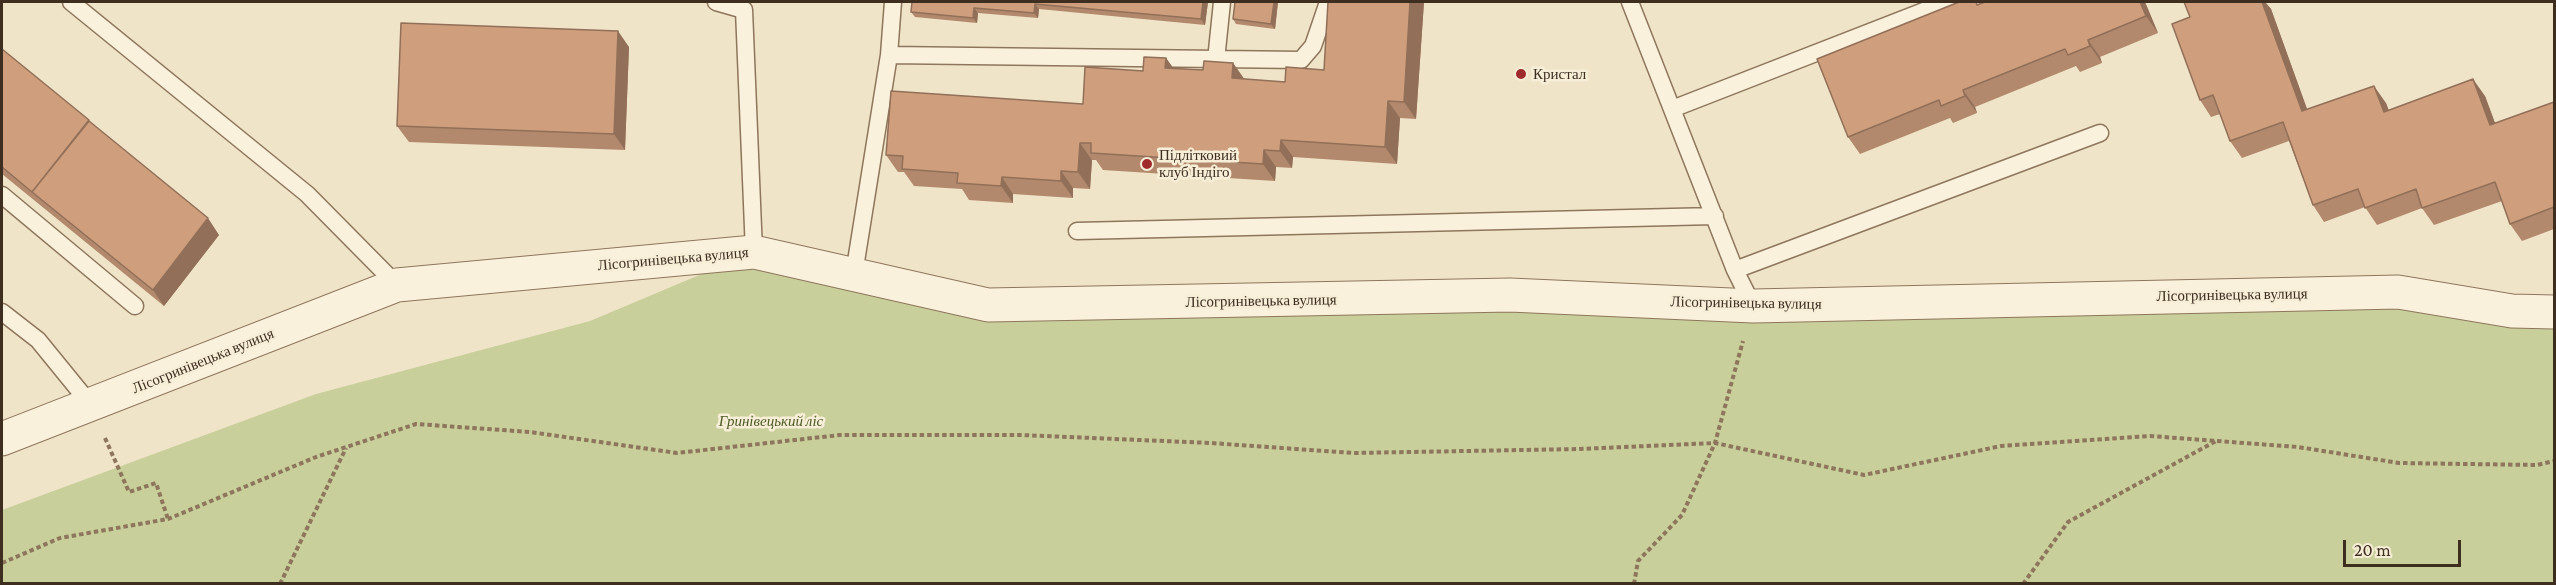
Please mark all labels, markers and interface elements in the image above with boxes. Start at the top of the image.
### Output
place label: Кристал [1533,65,1586,83]
marker: Кристал [1514,67,1528,81]
place label: Підлітковий клуб Індіго [1159,146,1237,181]
marker: Підлітковий клуб Індіго [1140,157,1154,171]
street label: Лісогринівецька вулиця [597,243,749,275]
street label: Лісогринівецька вулиця [2156,285,2308,305]
street label: Лісогринівецька вулиця [1185,291,1337,311]
street label: Лісогринівецька вулиця [1670,293,1822,313]
street label: Лісогринівецька вулиця [129,324,277,398]
park label: Гринівецький ліс [719,412,823,430]
scale bar [2346,528,2464,566]
text: 20 m [2354,540,2391,560]

